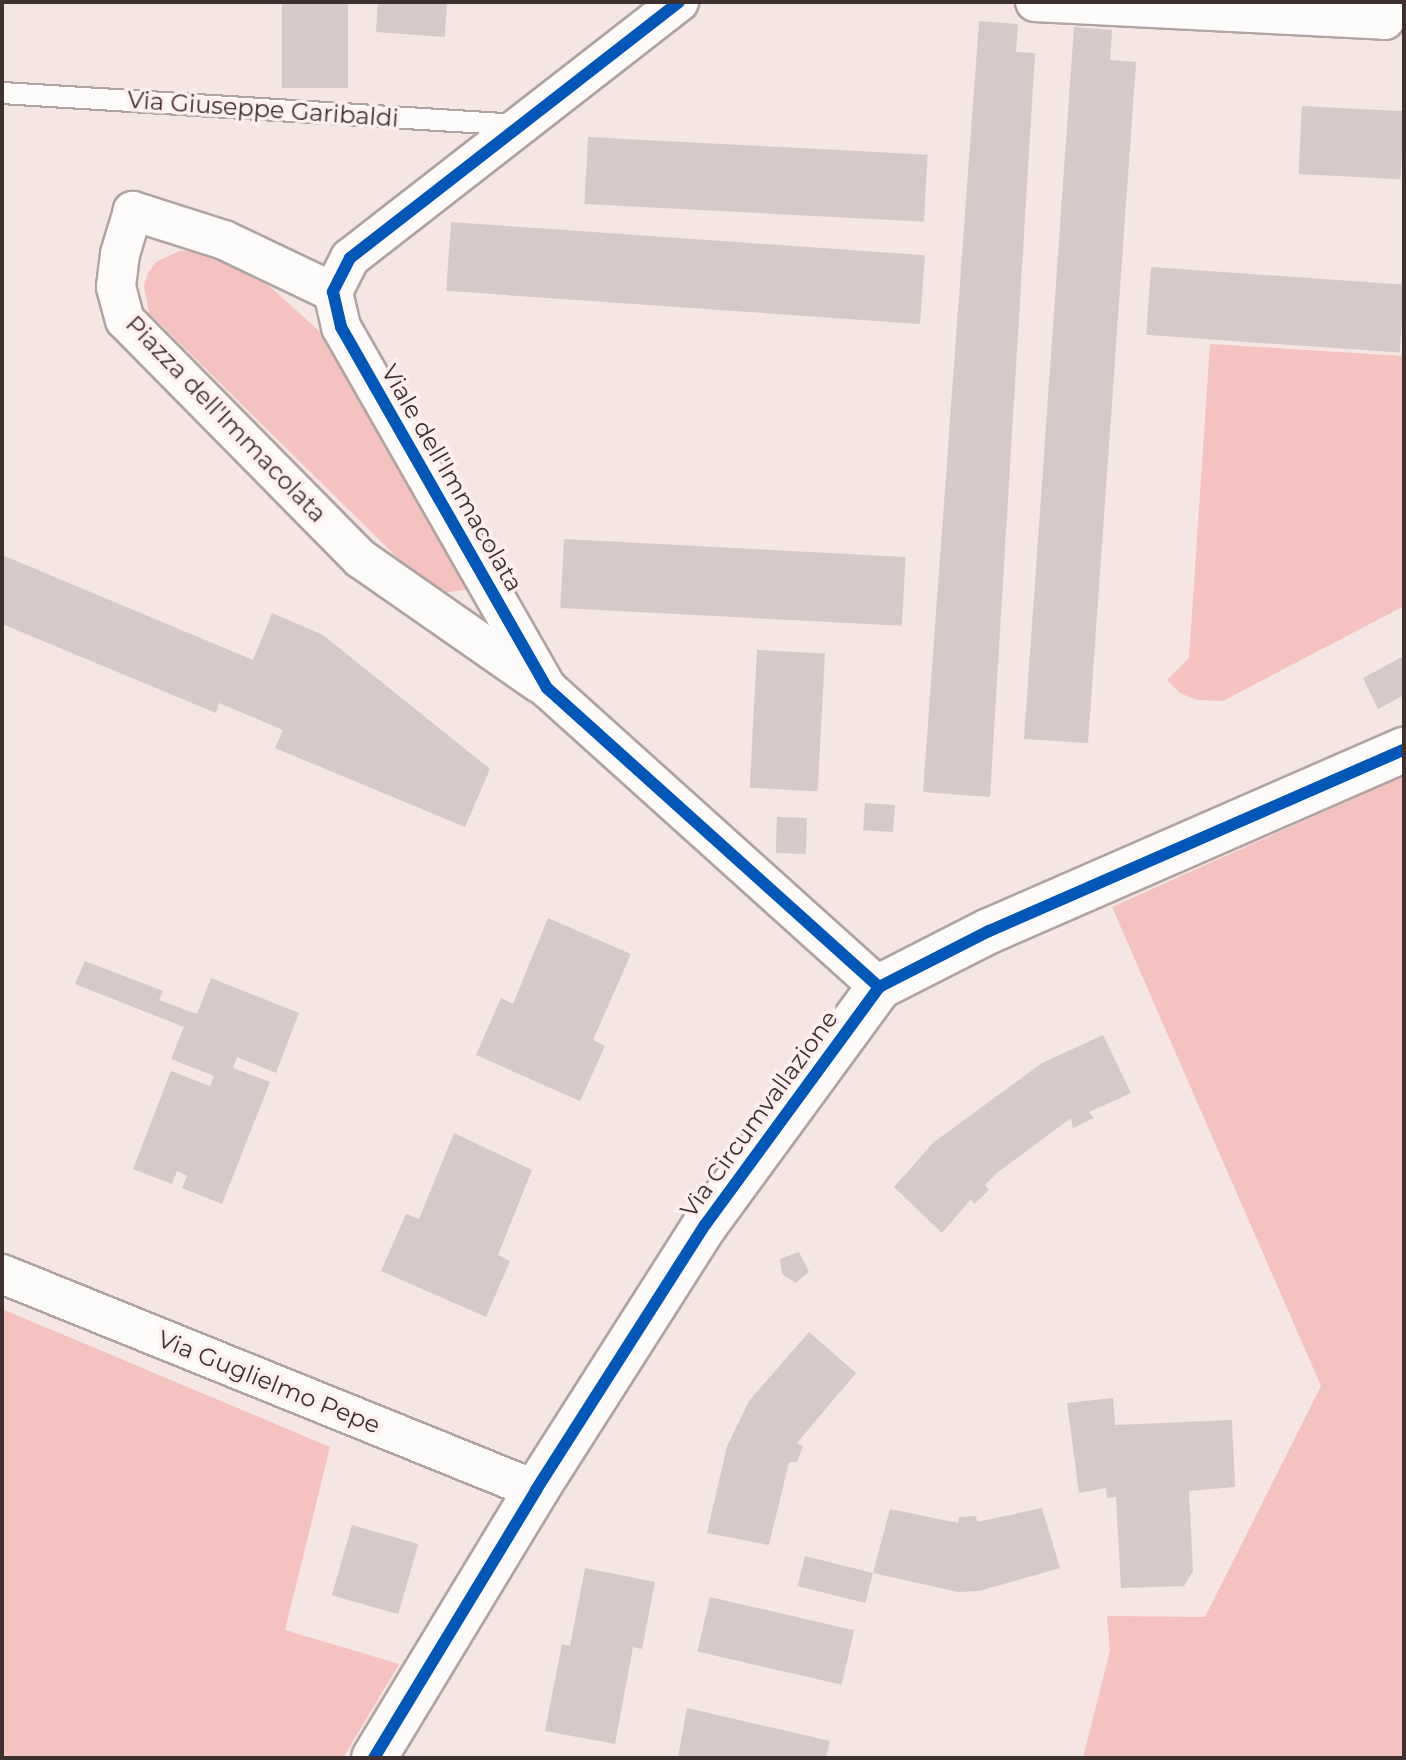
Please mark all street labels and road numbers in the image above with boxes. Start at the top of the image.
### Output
street label: Via Giuseppe Garibaldi [126,85,400,133]
street label: Piazza dell'Immacolata [120,310,332,528]
street label: Viale dell'Immacolata [375,359,529,597]
street label: Via Circumvallazione [674,1005,844,1223]
street label: Via Guglielmo Pepe [154,1324,384,1440]

